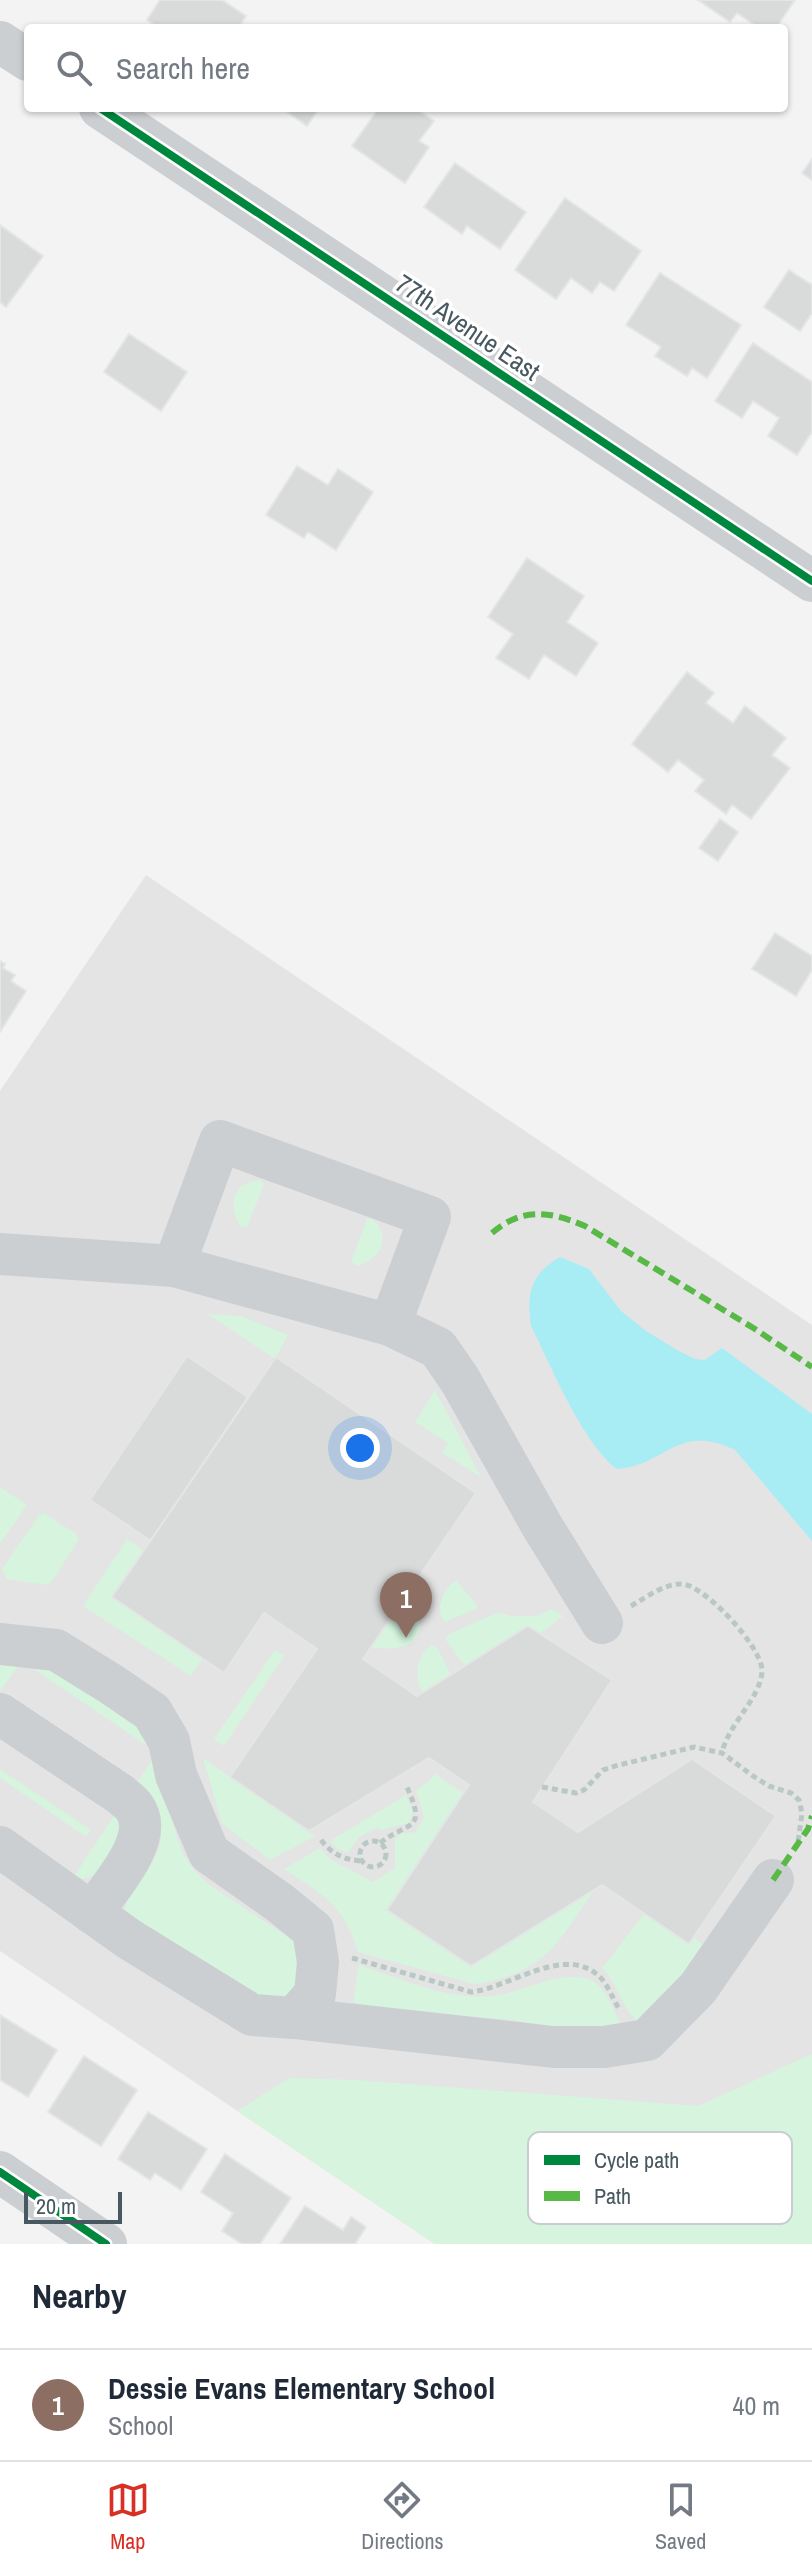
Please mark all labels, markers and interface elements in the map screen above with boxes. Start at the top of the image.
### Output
search box [24,24,788,112]
icon: search [52,46,96,90]
text: Search here [116,48,250,88]
street label: 77th Avenue East [389,266,547,388]
your location [340,1428,380,1468]
pin: 1 [380,1572,432,1638]
legend [528,2132,792,2224]
text: Cycle path [594,2145,679,2175]
text: Path [594,2181,631,2211]
scale bar [24,2188,122,2224]
text: 20 m [36,2191,76,2221]
text: Nearby [32,2273,127,2319]
text: Dessie Evans Elementary School [108,2368,495,2408]
text: 1 [52,2388,64,2423]
text: 40 m [733,2388,780,2423]
text: School [108,2408,173,2443]
tab: Map [106,2478,150,2556]
tab: Directions [361,2478,444,2556]
tab: Saved [655,2478,706,2556]

